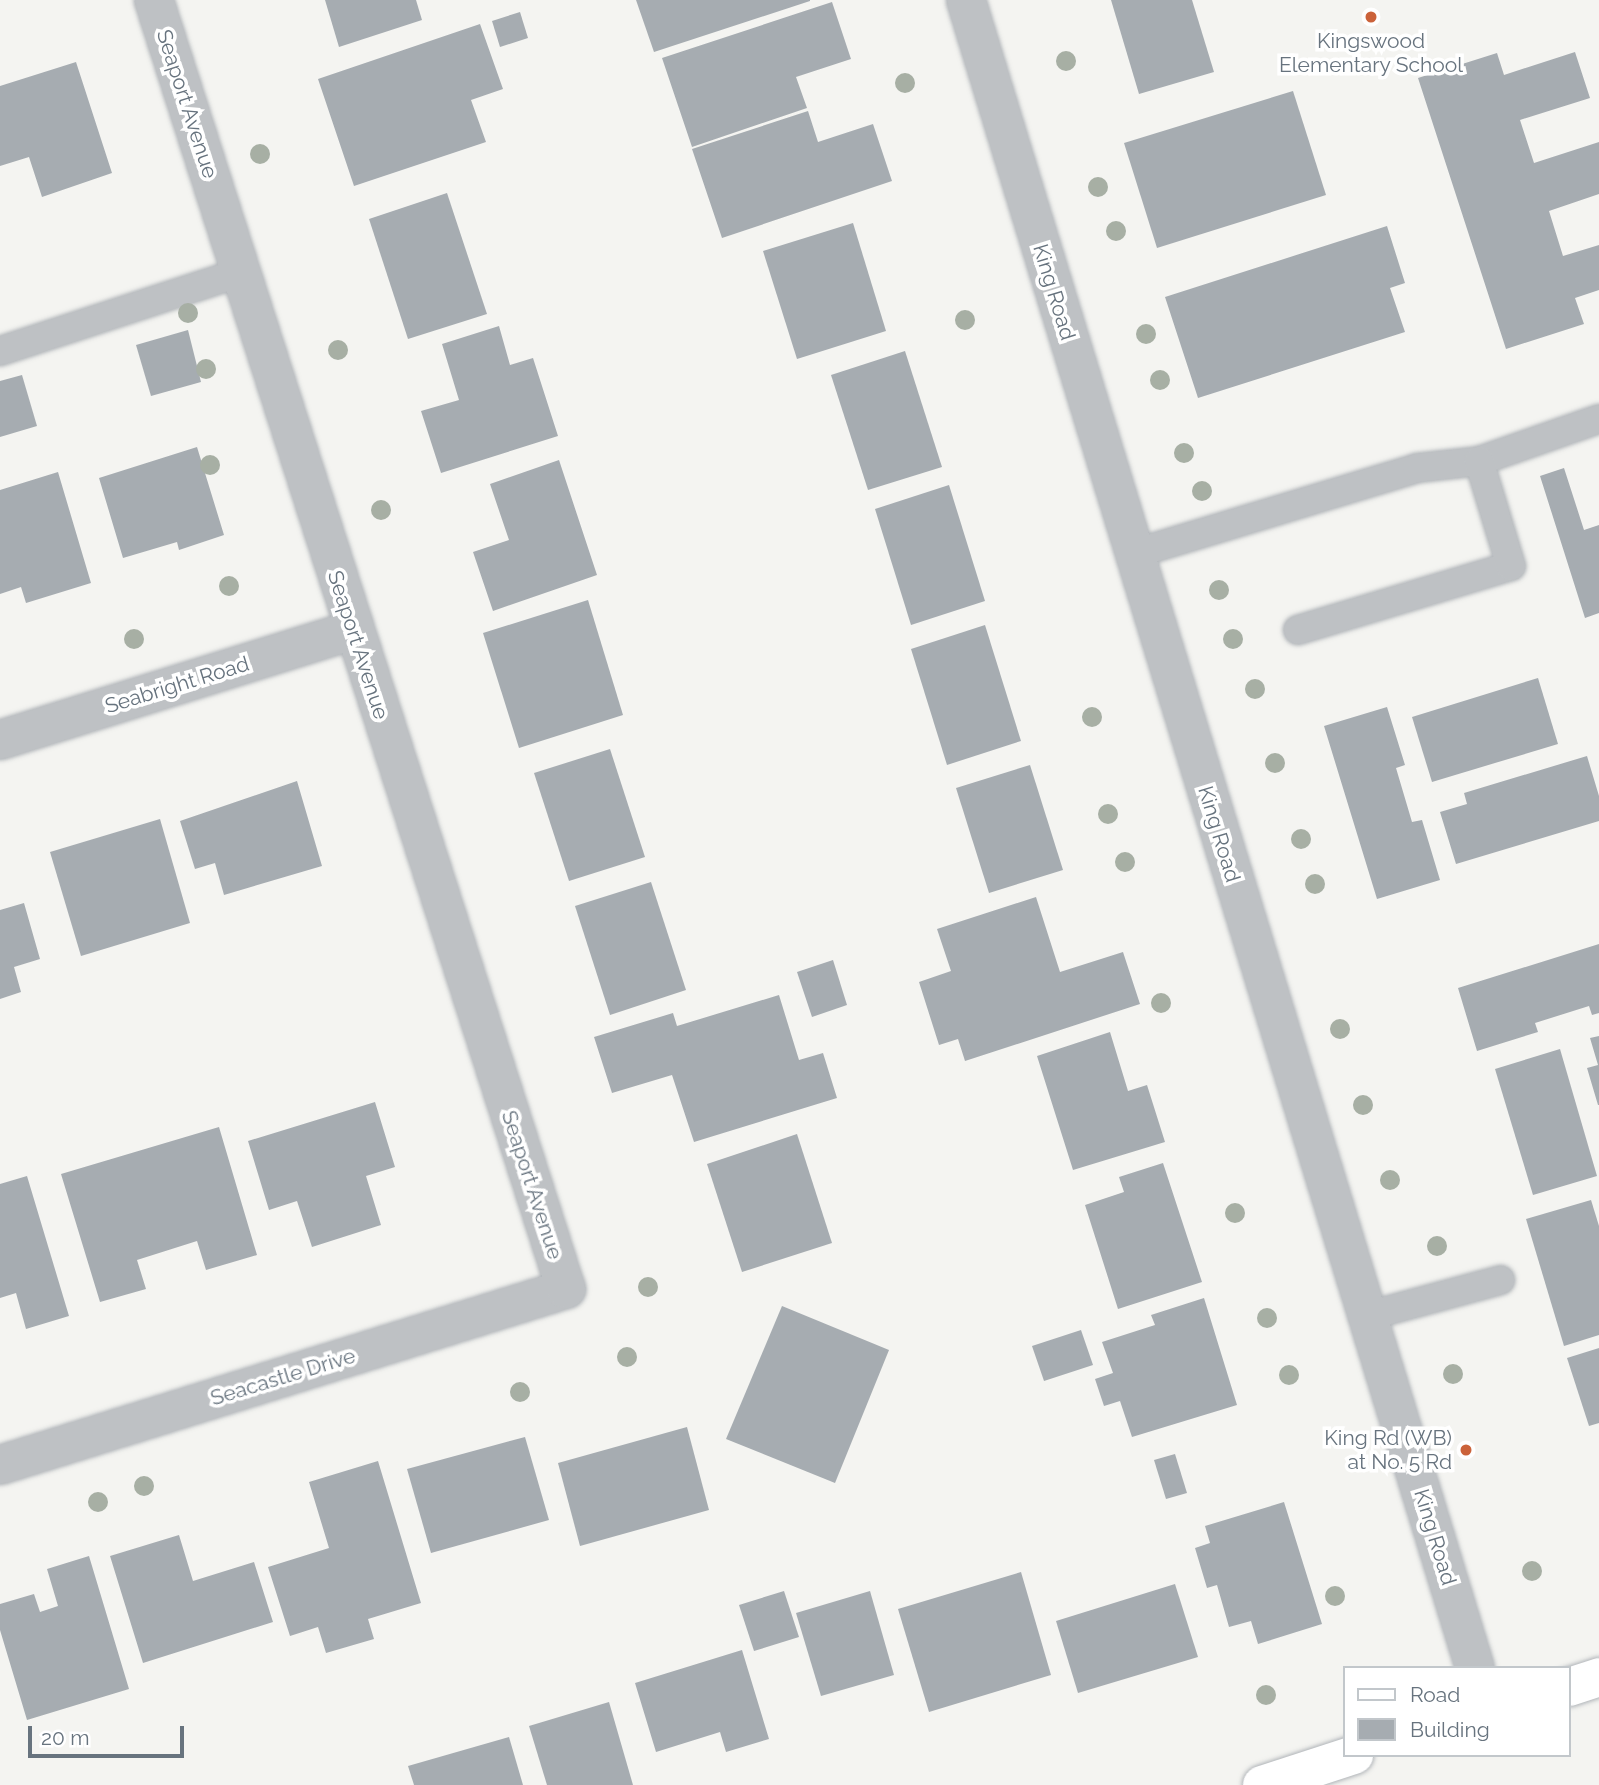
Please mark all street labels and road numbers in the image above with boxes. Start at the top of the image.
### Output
street label: Seaport Avenue [151,26,223,182]
street label: King Road [1027,241,1081,343]
street label: Seaport Avenue [322,567,394,723]
street label: Seabright Road [102,651,252,719]
street label: King Road [1192,783,1246,885]
street label: Seaport Avenue [496,1107,568,1263]
street label: Seacastle Drive [208,1343,358,1411]
street label: King Road [1408,1486,1462,1588]

